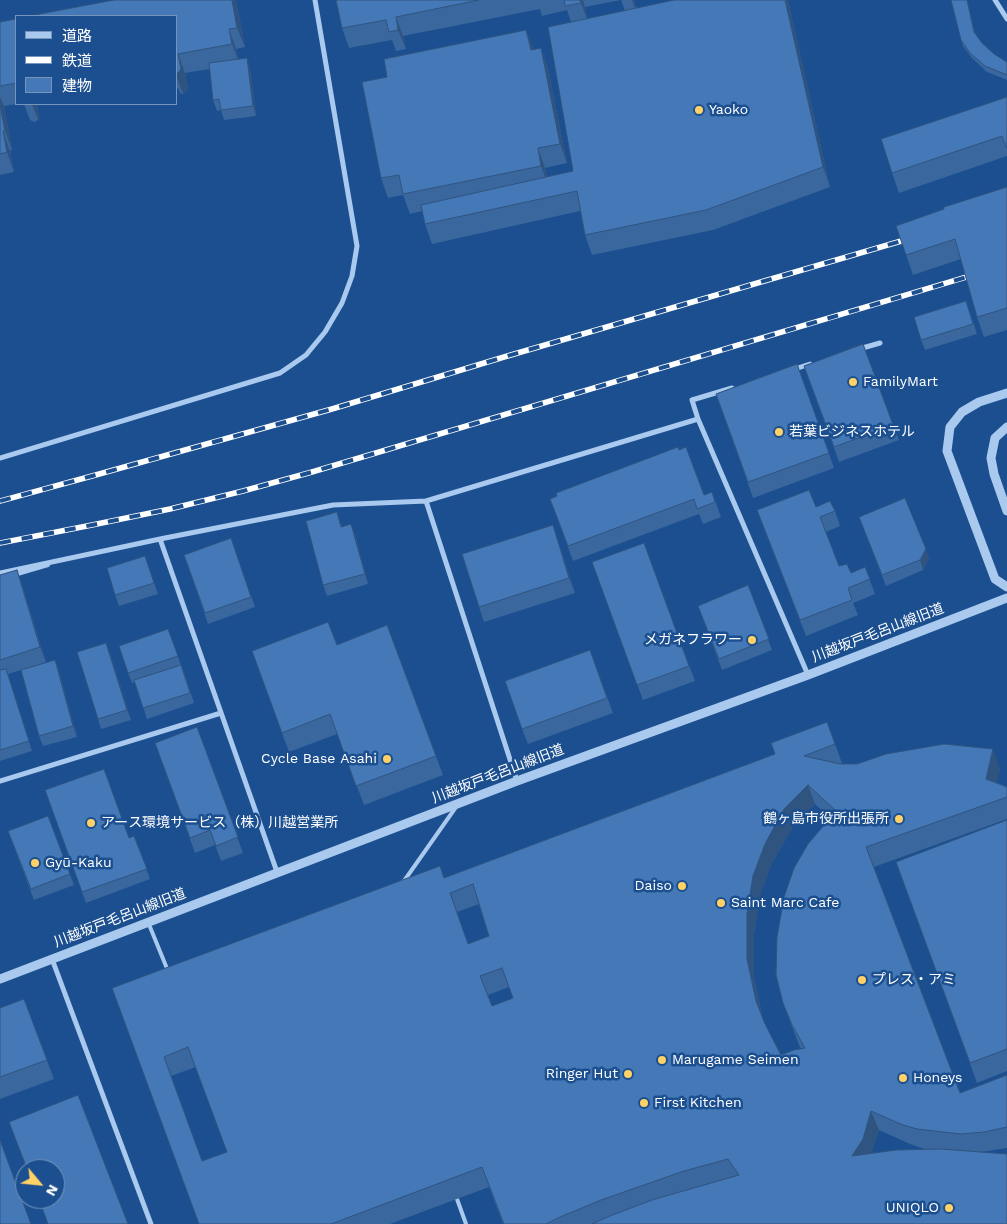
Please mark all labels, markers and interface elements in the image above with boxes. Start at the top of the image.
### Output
legend [15,15,178,105]
text: 道路 [62,27,92,45]
text: 鉄道 [62,52,92,70]
text: 建物 [62,77,92,95]
place label: Yaoko [709,102,748,118]
marker: Yaoko [693,104,705,116]
place label: FamilyMart [863,374,938,390]
marker: FamilyMart [847,376,859,388]
place label: 若葉ビジネスホテル [789,424,915,440]
marker: 若葉ビジネスホテル [773,426,785,438]
street label: 川越坂戸毛呂山線旧道 [810,600,946,666]
place label: メガネフラワー [644,632,742,648]
marker: メガネフラワー [746,634,758,646]
street label: 川越坂戸毛呂山線旧道 [430,741,566,807]
place label: Cycle Base Asahi [261,751,377,767]
marker: Cycle Base Asahi [381,753,393,765]
place label: 鶴ヶ島市役所出張所 [763,811,889,827]
marker: 鶴ヶ島市役所出張所 [893,813,905,825]
place label: アース環境サービス（株）川越営業所 [101,815,338,831]
marker: アース環境サービス（株）川越営業所 [85,817,97,829]
place label: Gyū-Kaku [45,855,112,871]
marker: Gyū-Kaku [29,857,41,869]
place label: Daiso [634,878,672,894]
marker: Daiso [676,880,688,892]
street label: 川越坂戸毛呂山線旧道 [52,885,188,951]
place label: Saint Marc Cafe [731,895,839,911]
marker: Saint Marc Cafe [715,897,727,909]
place label: プレス・アミ [872,972,956,988]
marker: プレス・アミ [856,974,868,986]
place label: Marugame Seimen [672,1052,799,1068]
marker: Marugame Seimen [656,1054,668,1066]
place label: Ringer Hut [546,1066,618,1082]
marker: Ringer Hut [622,1068,634,1080]
place label: Honeys [913,1070,962,1086]
marker: Honeys [897,1072,909,1084]
place label: First Kitchen [654,1095,742,1111]
marker: First Kitchen [638,1097,650,1109]
north arrow [15,1159,65,1209]
text: N [43,1182,62,1199]
place label: UNIQLO [886,1200,939,1216]
marker: UNIQLO [943,1202,955,1214]

